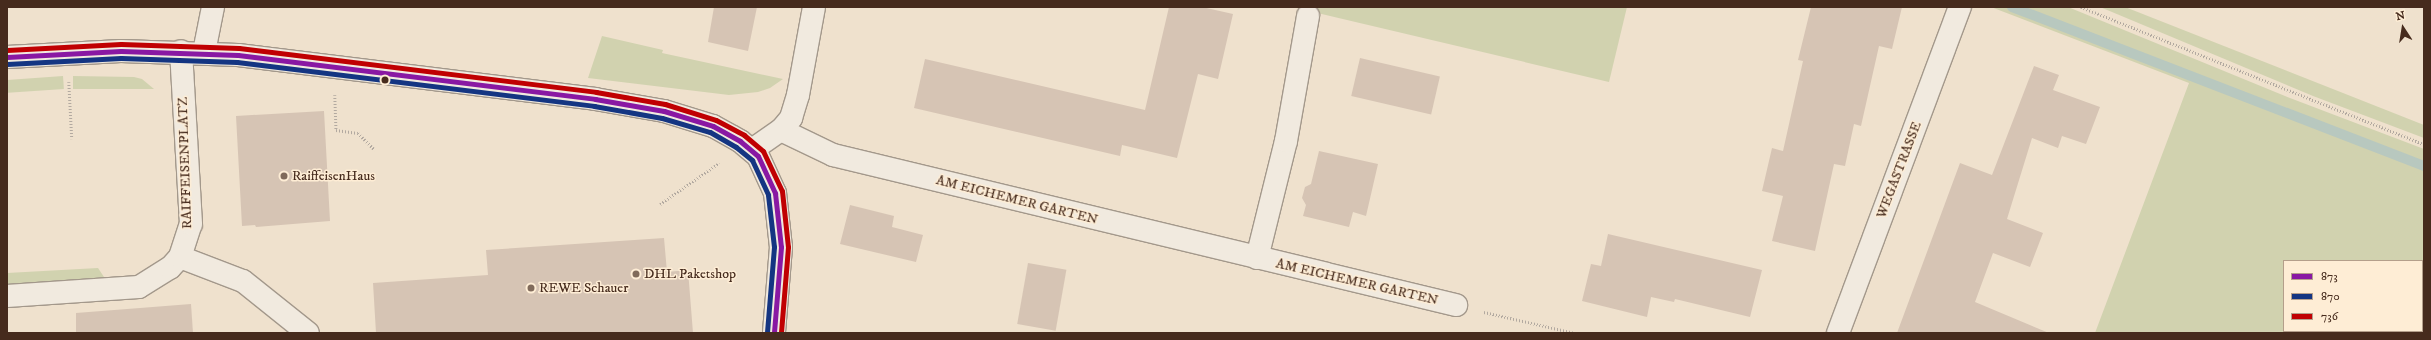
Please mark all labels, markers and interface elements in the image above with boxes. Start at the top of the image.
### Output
north arrow [2383,8,2423,48]
text: N [2395,8,2406,24]
unlabelled marker [380,75,390,85]
street label: RAIFFEISENPLATZ [174,97,196,229]
street label: WEGASTRASSE [1873,119,1925,221]
place label: RaiffeisenHaus [292,168,375,184]
marker: RaiffeisenHaus [279,171,289,181]
street label: AM EICHEMER GARTEN [934,172,1100,228]
street label: AM EICHEMER GARTEN [1274,255,1440,309]
legend [2283,260,2423,332]
place label: DHL Paketshop [644,266,736,282]
marker: DHL Paketshop [631,269,641,279]
text: 873 [2321,269,2338,284]
place label: REWE Schauer [539,280,628,296]
marker: REWE Schauer [526,283,536,293]
text: 870 [2321,289,2340,304]
text: 736 [2321,309,2338,324]

